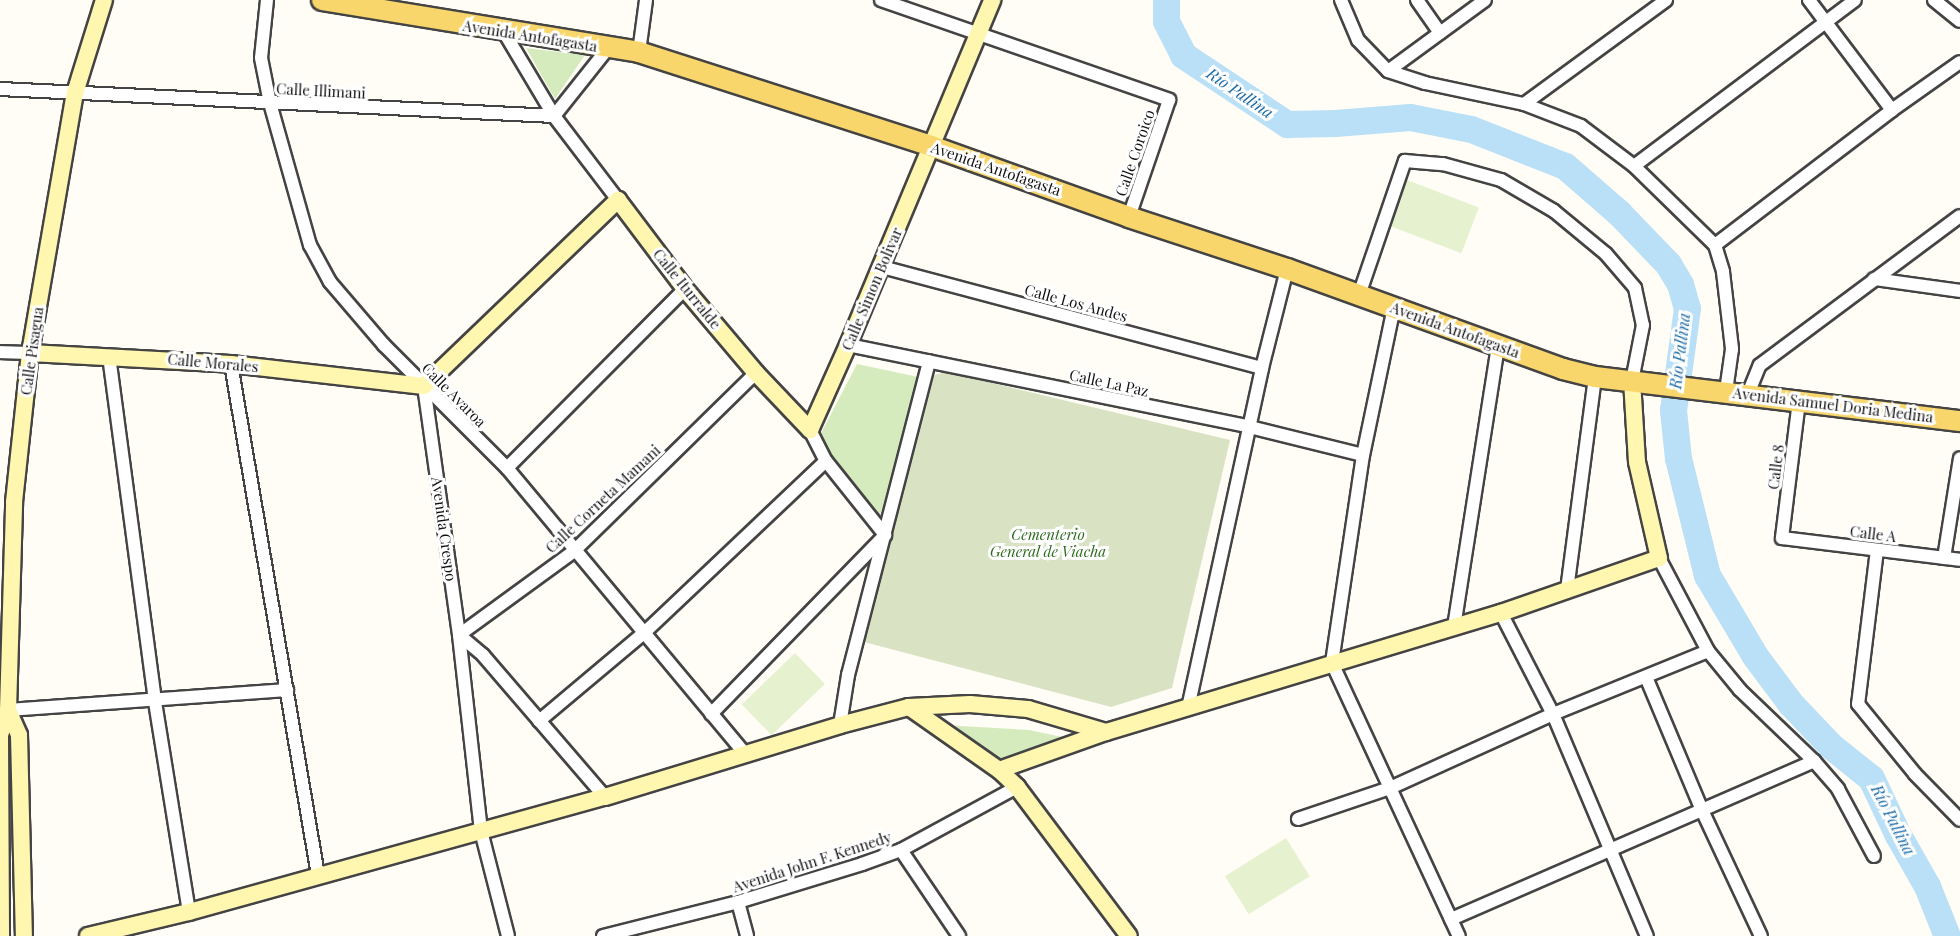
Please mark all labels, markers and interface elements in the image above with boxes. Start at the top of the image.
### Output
street label: Avenida Antofagasta [461,16,599,56]
water label: Río Pallina [1203,64,1277,122]
street label: Calle Illimani [276,80,366,102]
street label: Calle Coroico [1112,107,1158,199]
street label: Avenida Antofagasta [928,138,1064,200]
street label: Calle Simon Bolivar [838,225,906,353]
street label: Calle Iturralde [649,245,725,333]
street label: Calle Los Andes [1022,281,1130,325]
street label: Avenida Antofagasta [1388,298,1522,362]
street label: Calle Pisagua [17,306,47,396]
water label: Río Pallina [1666,312,1694,390]
street label: Calle Morales [167,350,259,376]
street label: Calle Avaroa [418,359,490,431]
street label: Calle La Paz [1068,366,1150,400]
street label: Avenida Samuel Doria Medina [1732,384,1934,426]
street label: Calle Corneta Mamani [542,441,664,557]
street label: Calle 8 [1764,443,1788,491]
street label: Avenida Crespo [428,476,460,582]
street label: Calle A [1849,522,1897,546]
park label: Cementerio General de Viacha [990,525,1106,560]
water label: Río Pallina [1867,782,1919,858]
street label: Avenida John F. Kennedy [730,828,894,896]

